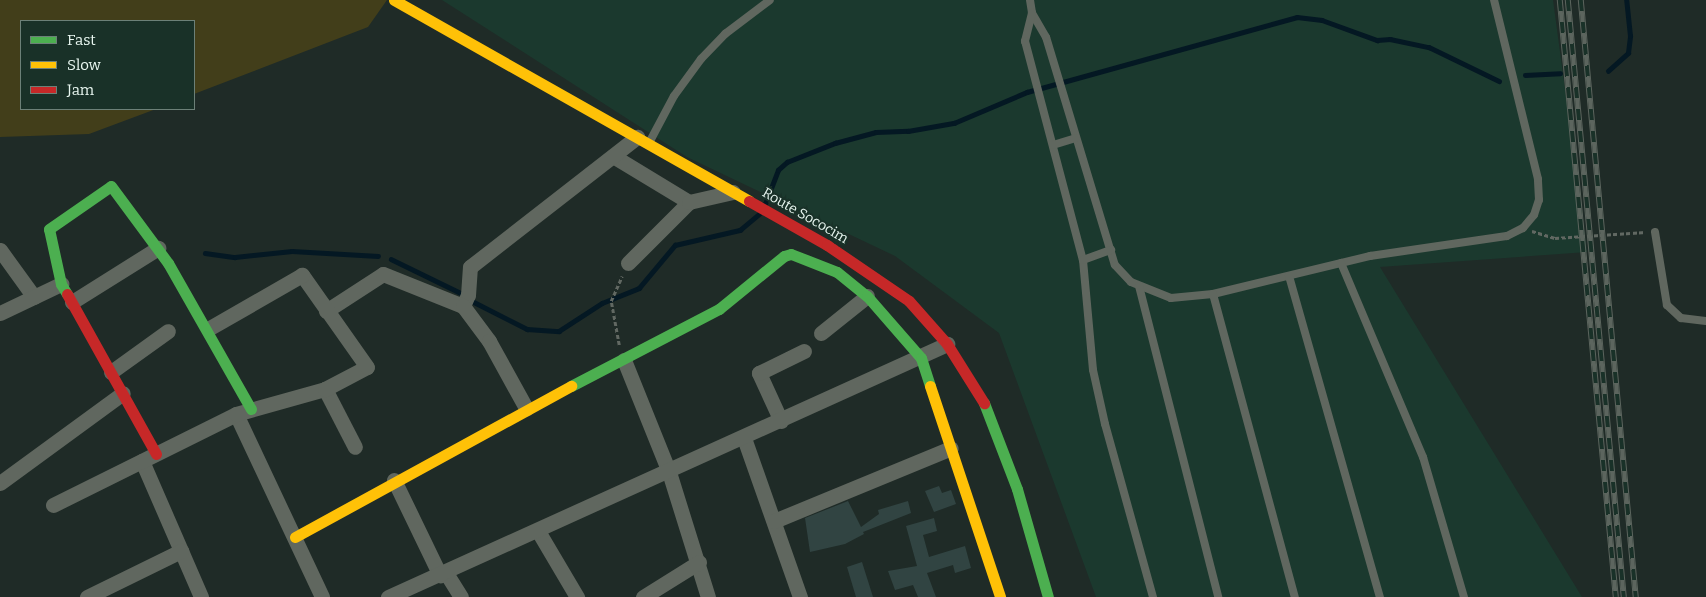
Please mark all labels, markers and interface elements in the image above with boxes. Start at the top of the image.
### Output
legend [20,20,195,110]
text: Fast [67,31,96,49]
text: Slow [67,56,101,74]
text: Jam [67,81,94,99]
street label: Route Sococim [759,185,851,247]

